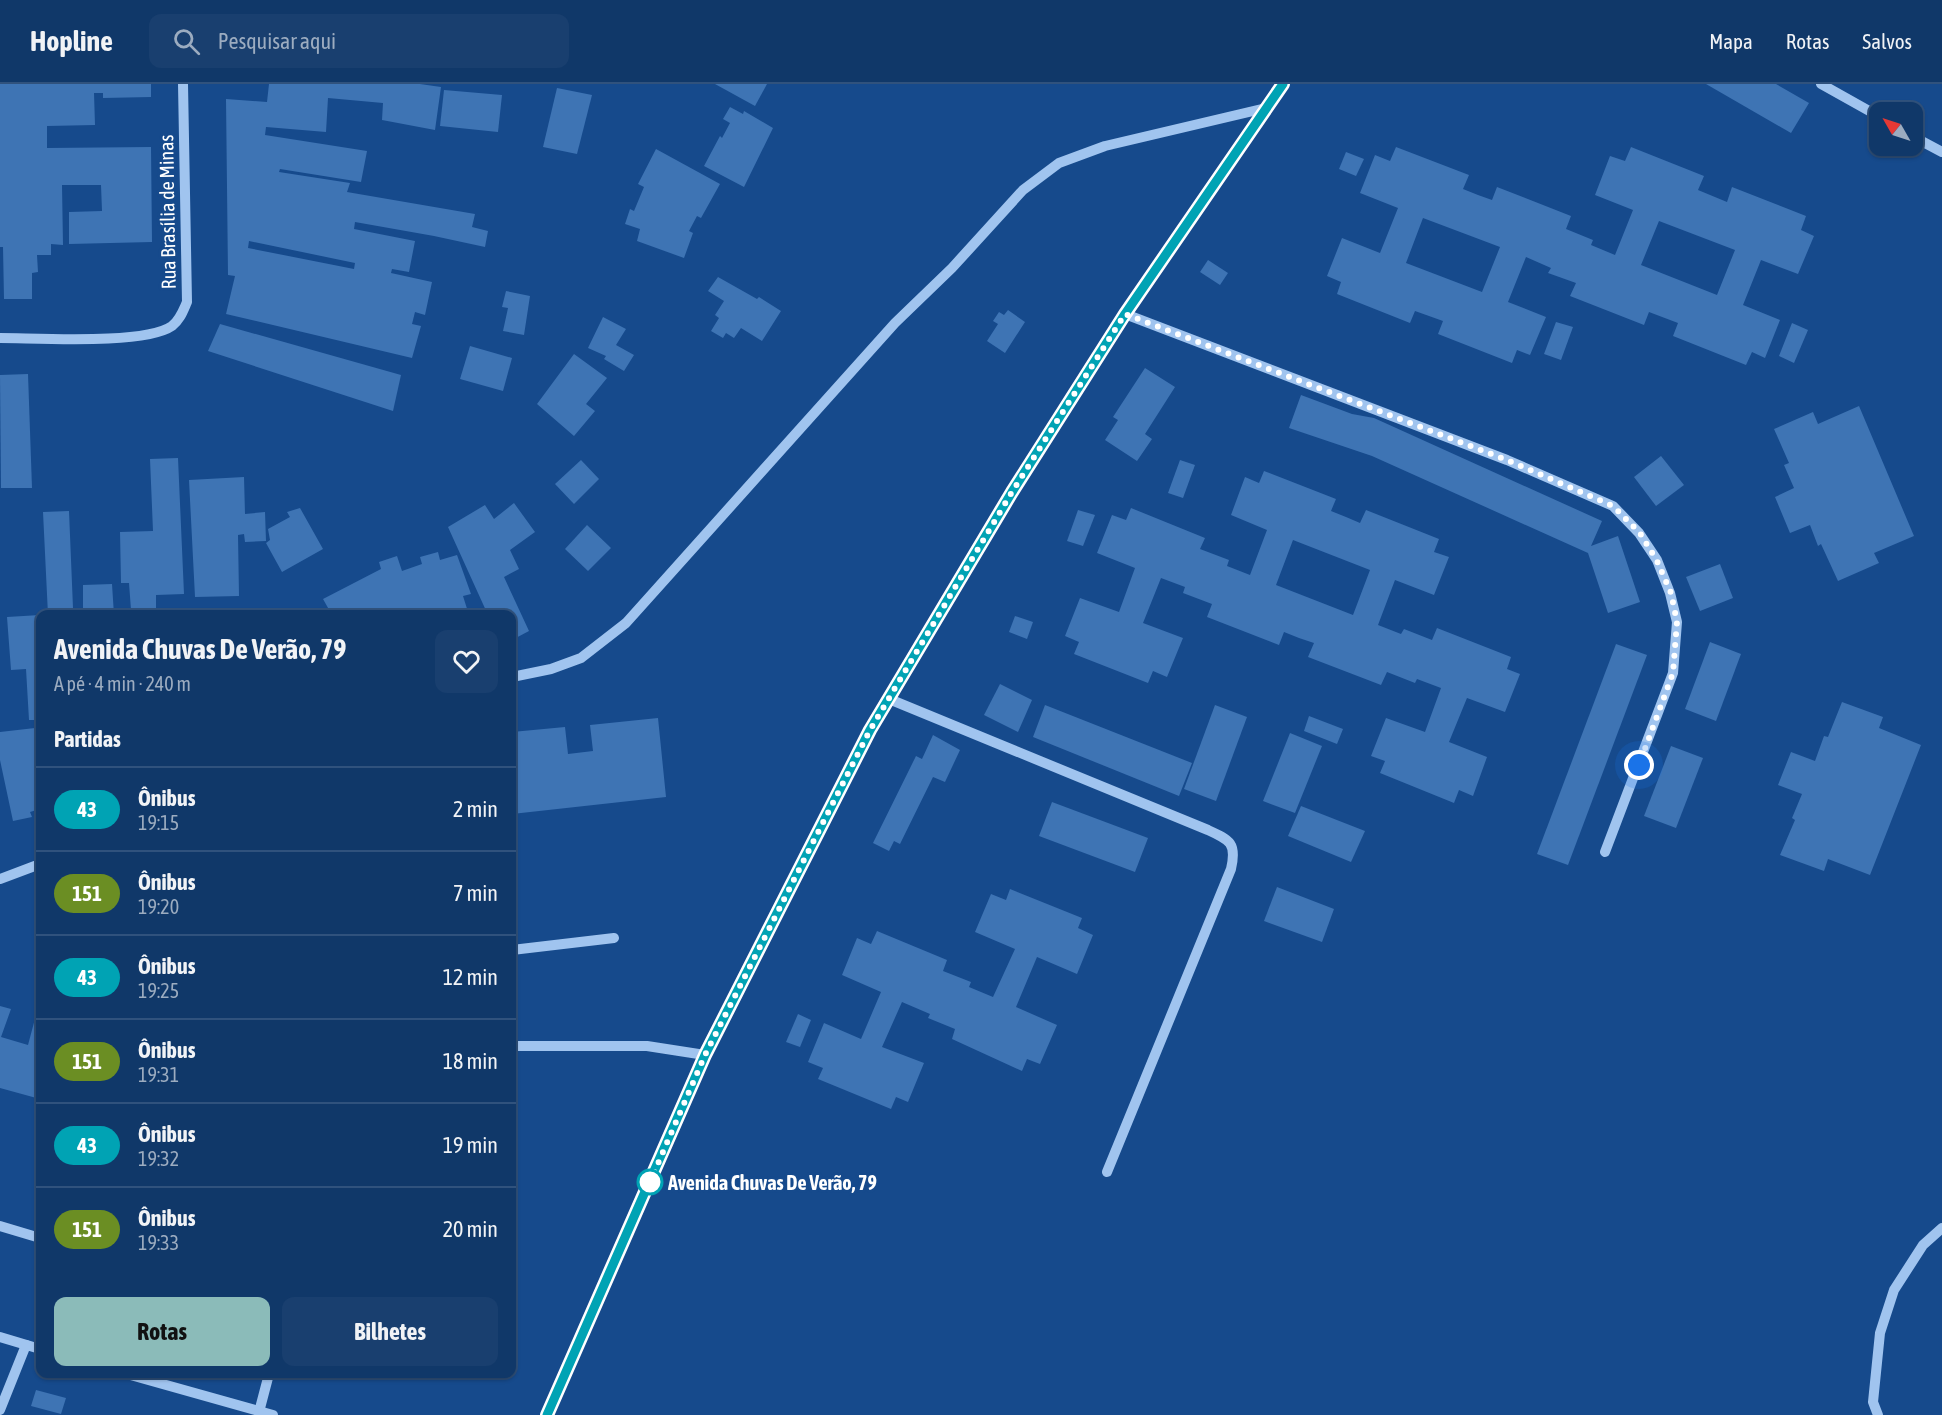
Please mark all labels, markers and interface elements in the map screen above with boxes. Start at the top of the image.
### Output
search box [149,14,569,68]
text: Hopline [30,25,113,57]
icon: search [170,25,203,58]
text: Pesquisar aqui [218,28,336,54]
text: Mapa [1709,29,1753,53]
text: Rotas [1786,29,1829,53]
text: Salvos [1862,29,1912,53]
north arrow [1869,102,1923,156]
map controls [1869,102,1923,156]
street label: Rua Brasília de Minas [154,134,180,290]
button: heart [435,630,498,693]
text: Avenida Chuvas De Verão, 79 [54,633,346,665]
text: A pé · 4 min · 240 m [54,672,191,695]
text: Partidas [54,726,121,752]
your location [1624,750,1654,780]
text: Ônibus [138,785,195,811]
text: 2 min [453,796,498,822]
text: 43 [77,797,97,821]
text: 19:15 [138,811,179,834]
text: Ônibus [138,869,195,895]
text: 7 min [453,880,498,906]
text: 151 [72,881,102,905]
text: 19:20 [138,895,179,918]
text: Ônibus [138,953,195,979]
text: 12 min [443,964,498,990]
text: 43 [77,965,97,989]
text: 19:25 [138,979,179,1002]
text: Ônibus [138,1037,195,1063]
text: 18 min [443,1048,498,1074]
text: 151 [72,1049,102,1073]
text: 19:31 [138,1063,179,1086]
text: Ônibus [138,1121,195,1147]
text: 19 min [443,1132,498,1158]
text: 43 [77,1133,97,1157]
text: 19:32 [138,1147,179,1170]
marker: Avenida Chuvas De Verão, 79 [637,1169,663,1195]
place label: Avenida Chuvas De Verão, 79 [667,1171,877,1194]
text: Ônibus [138,1205,195,1231]
text: 20 min [443,1216,498,1242]
text: 151 [72,1217,102,1241]
text: 19:33 [138,1231,179,1254]
button: Rotas [54,1297,270,1366]
button: Bilhetes [282,1297,498,1366]

